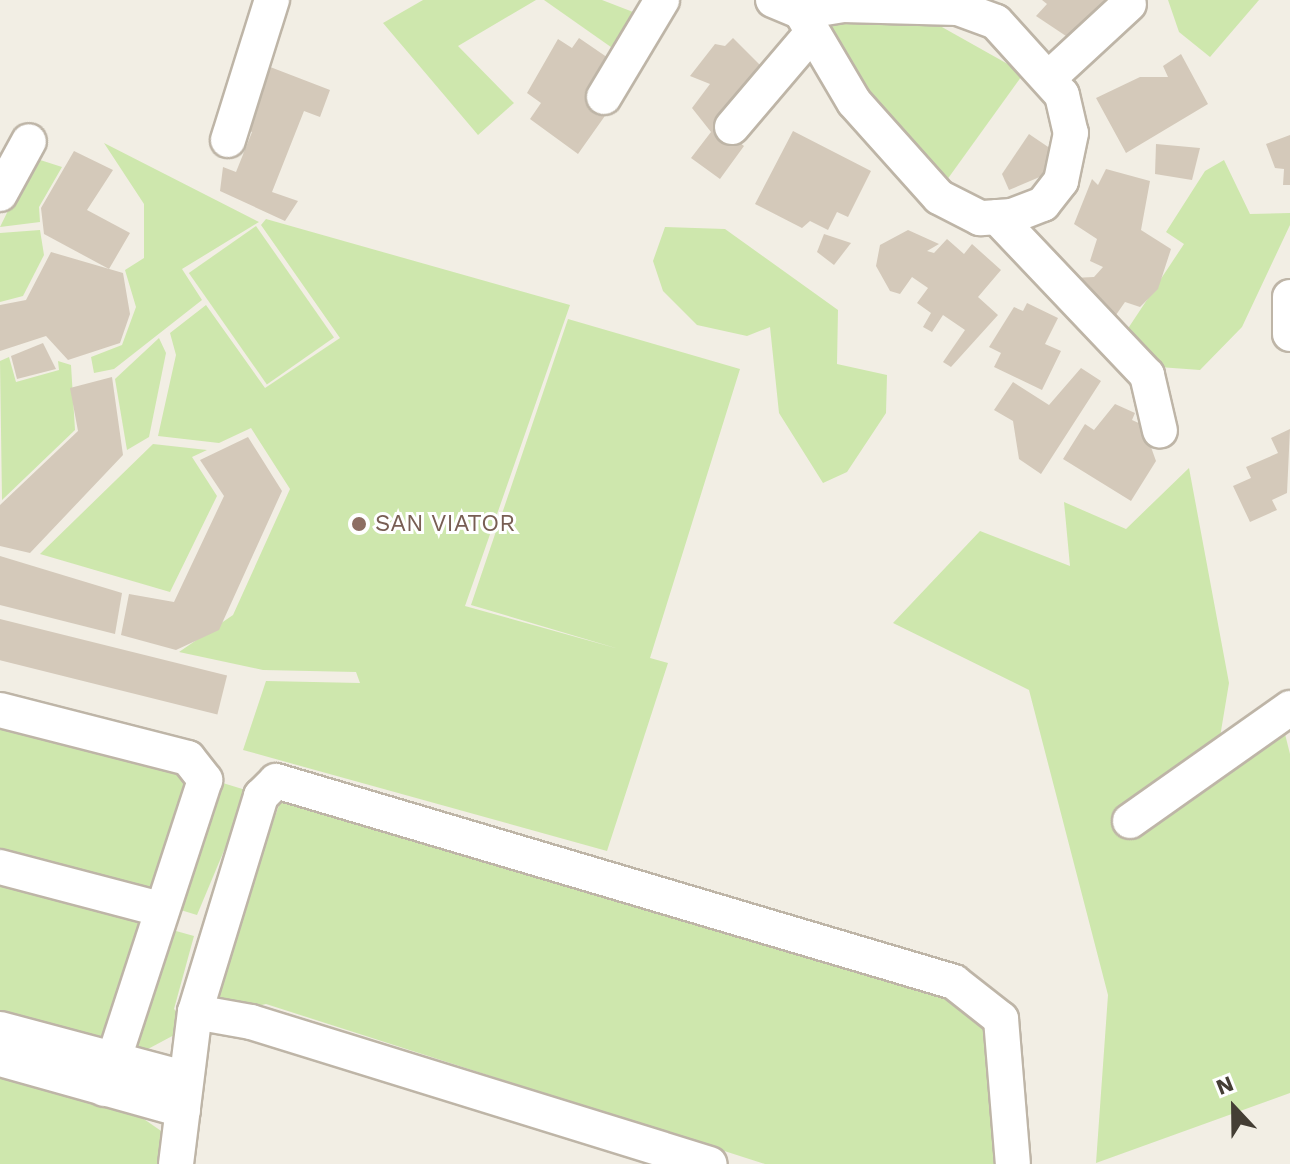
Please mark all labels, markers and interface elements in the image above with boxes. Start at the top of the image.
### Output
place label: SAN VIATOR [375,510,516,538]
marker: SAN VIATOR [350,515,368,533]
north arrow [1194,1068,1274,1148]
text: N [1213,1071,1237,1100]

